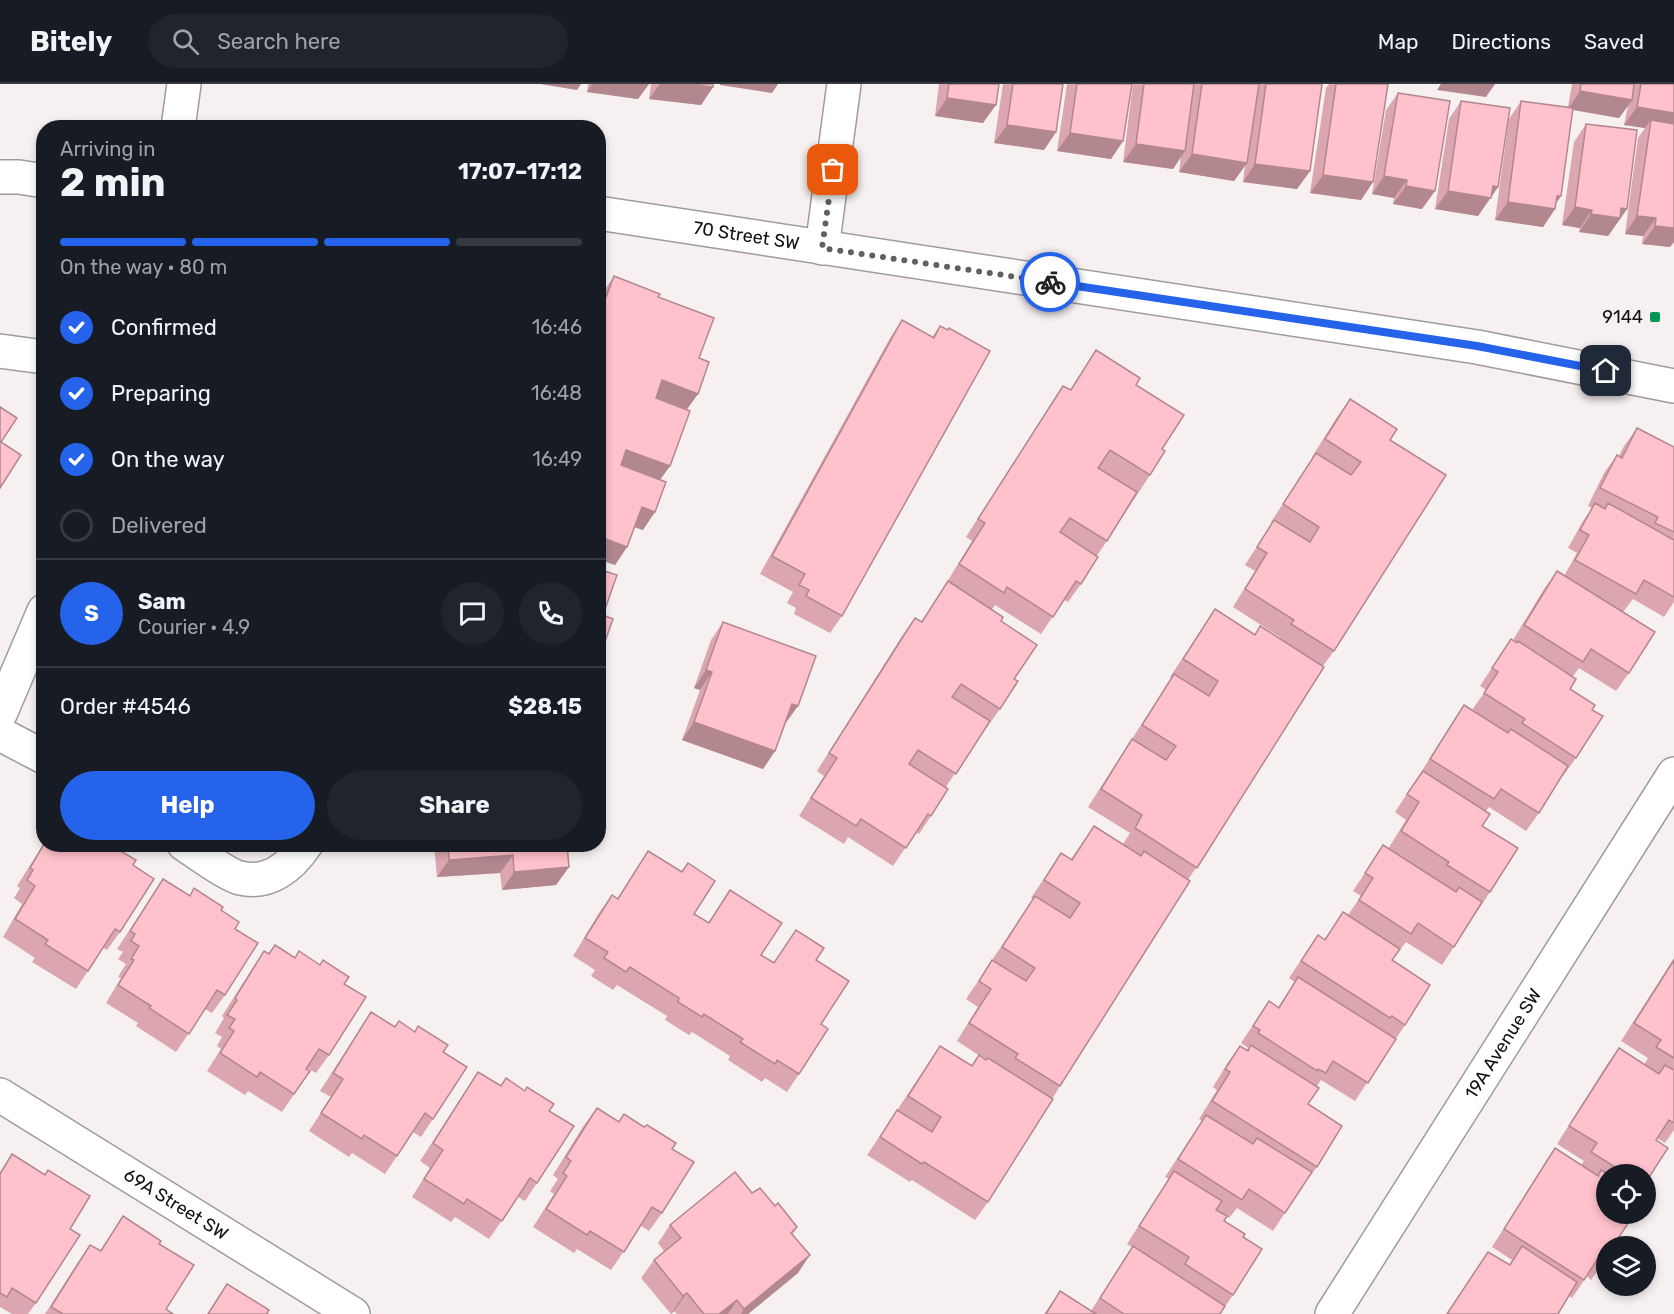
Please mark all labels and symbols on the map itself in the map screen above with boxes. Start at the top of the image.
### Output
pin [807,144,858,195]
street label: 70 Street SW [692,217,801,255]
courier [1020,252,1080,312]
place label: 9144 [1602,306,1643,328]
marker: 9144 [1648,310,1662,324]
pin [1580,345,1631,396]
street label: 19A Avenue SW [1460,984,1546,1103]
street label: 69A Street SW [120,1163,232,1245]

